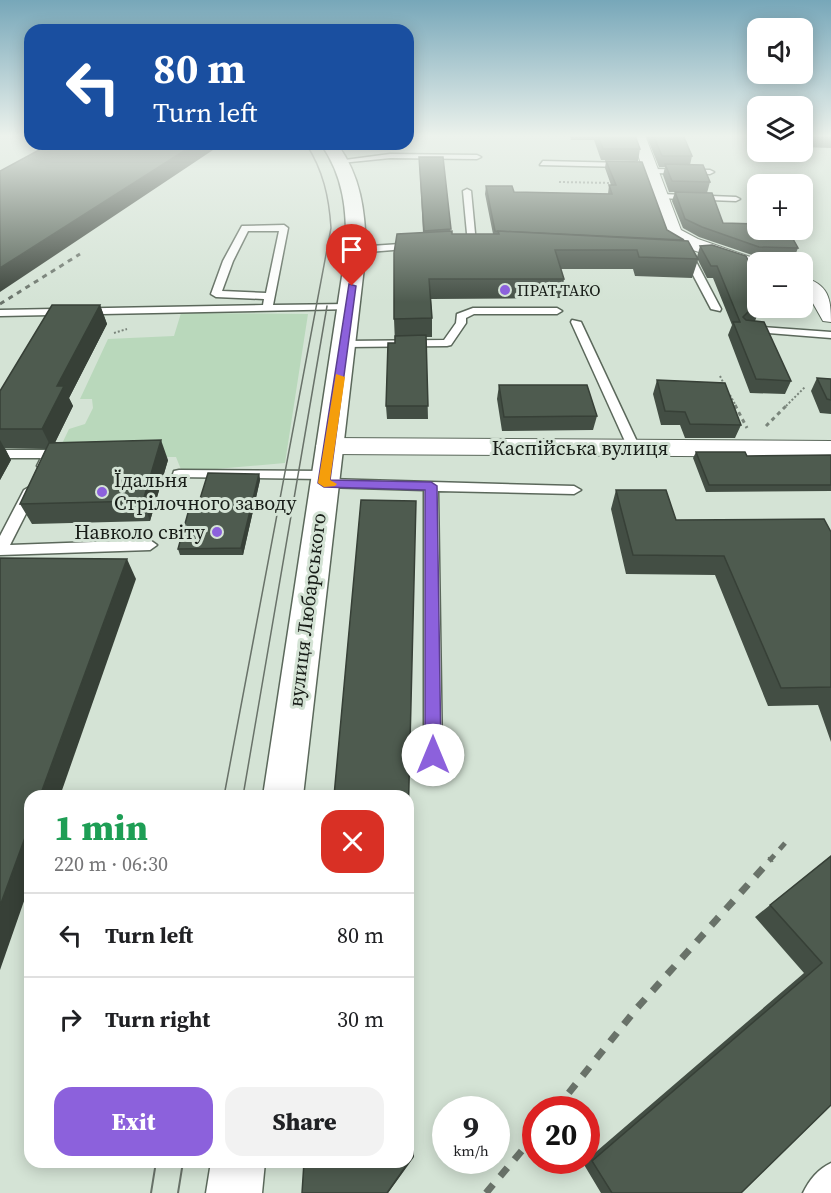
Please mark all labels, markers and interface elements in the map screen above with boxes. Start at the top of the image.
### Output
map controls [747,18,813,318]
button: sound [747,18,813,84]
text: 80 m [153,39,246,97]
icon: left [54,48,132,126]
text: Turn left [153,94,257,131]
button: layers [747,96,813,162]
button: + [747,174,813,240]
pin [326,224,377,286]
icon: arrive [335,233,368,266]
button: − [747,252,813,318]
place label: ПРАТ ТАКО [517,279,601,301]
marker: ПРАТ ТАКО [498,283,512,297]
street label: Каспійська вулиця [492,434,668,462]
place label: Їдальня Стрілочного заводу [114,466,297,517]
marker: Їдальня Стрілочного заводу [95,485,109,499]
street label: вулиця Любарського [281,511,333,709]
place label: Навколо світу [74,518,206,546]
marker: Навколо світу [210,525,224,539]
position arrow [401,723,465,787]
text: 1 min [54,803,148,852]
button: close [321,810,384,873]
text: 220 m · 06:30 [54,850,168,878]
icon: left [54,919,87,952]
text: Turn left [105,920,193,950]
text: 80 m [337,920,384,950]
icon: right [54,1003,87,1036]
text: Turn right [105,1004,210,1034]
text: 30 m [337,1004,384,1034]
button: Exit [54,1087,213,1156]
button: Share [225,1087,384,1156]
speed limit sign: 20 [522,1096,600,1174]
text: 9 [463,1107,479,1148]
text: km/h [453,1140,489,1161]

